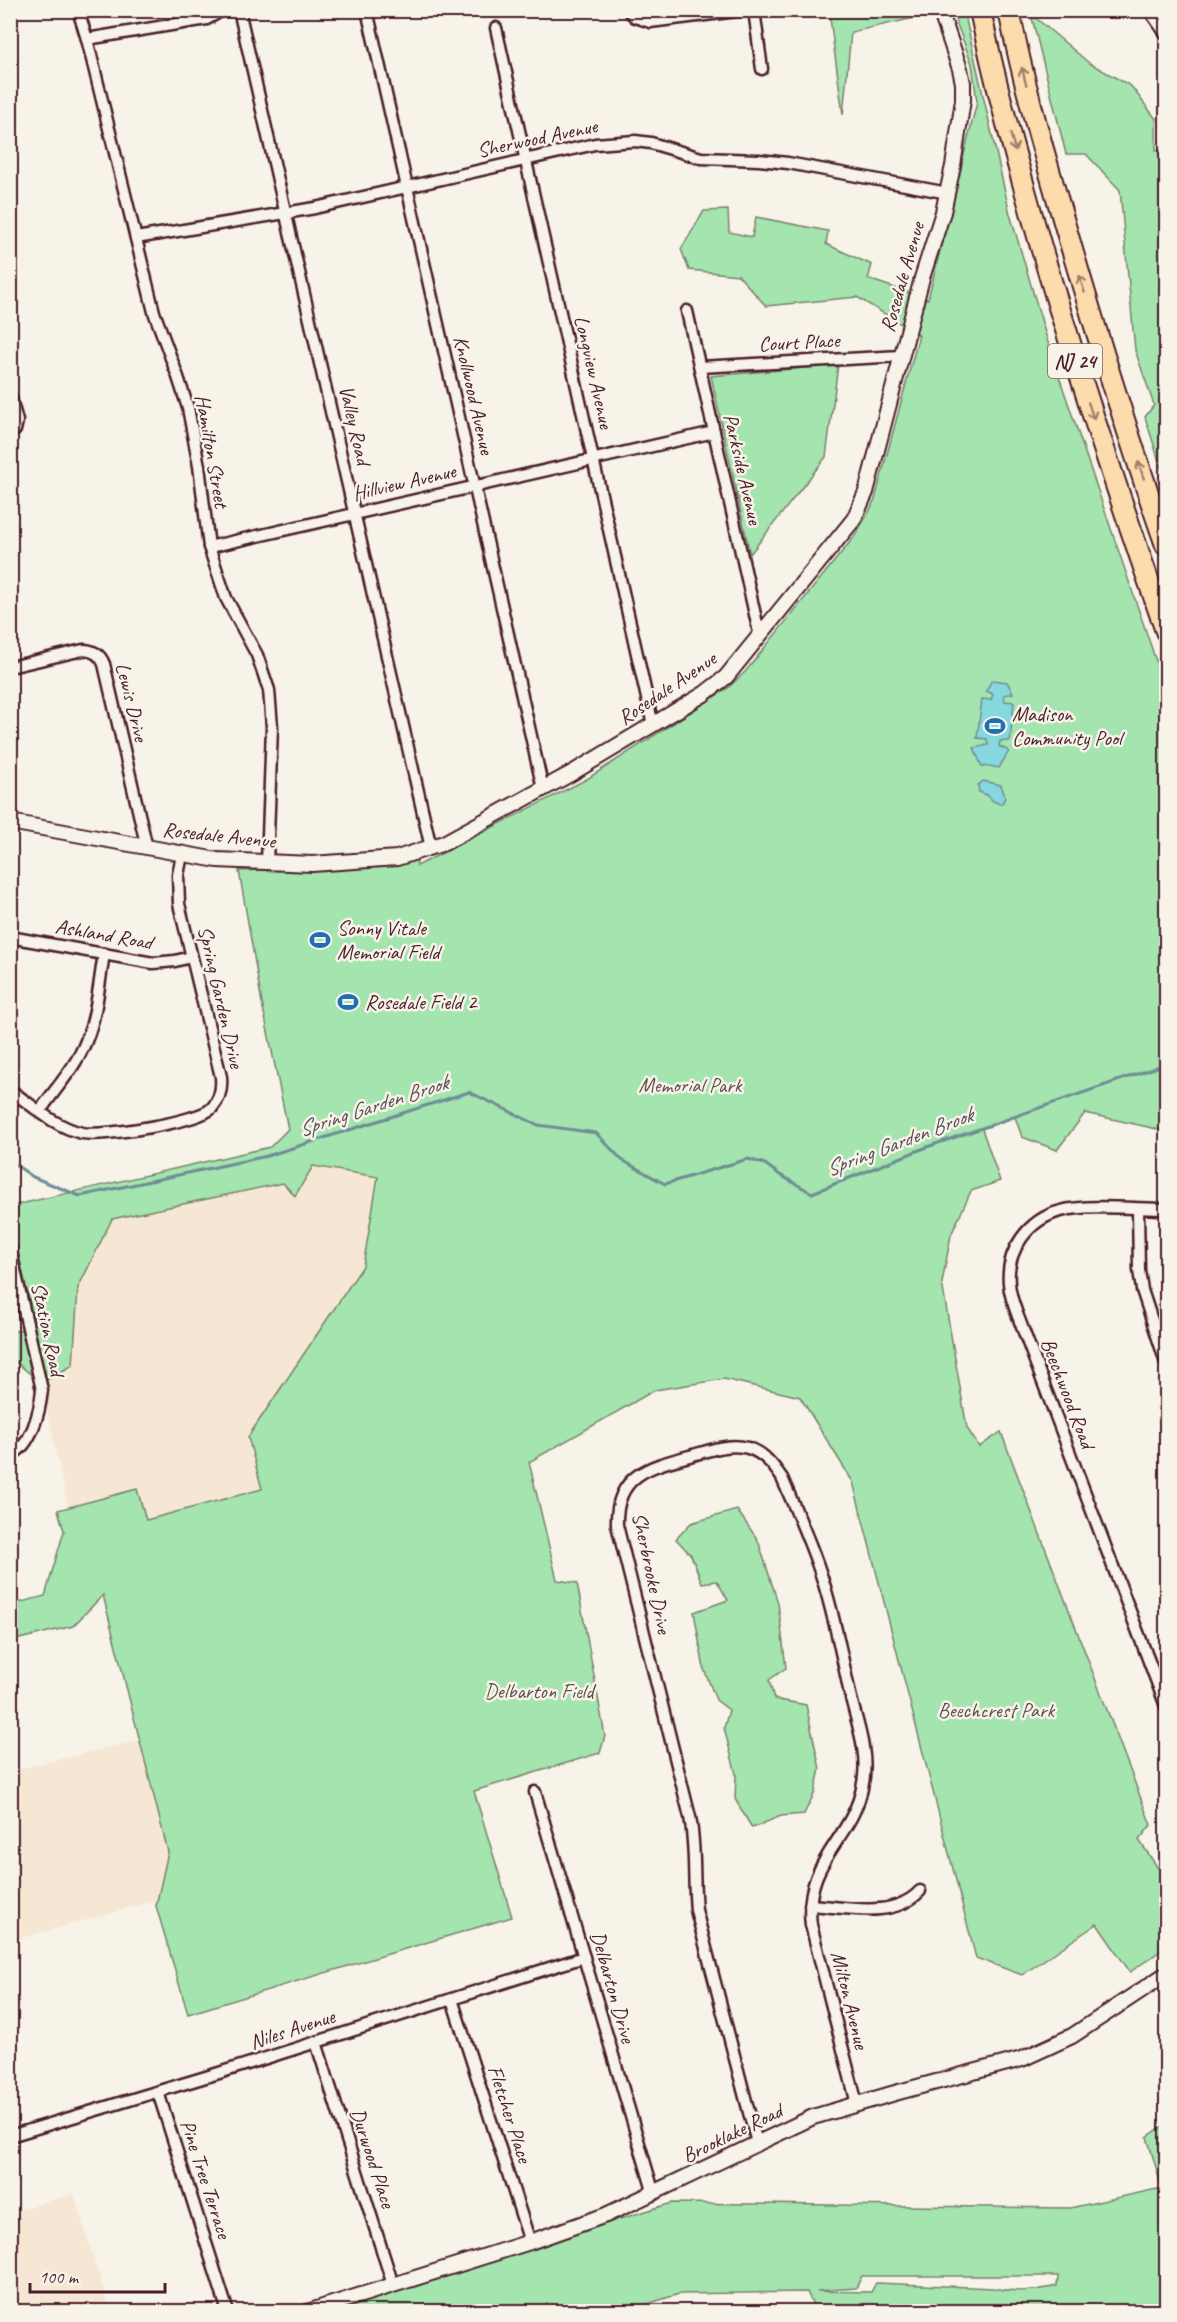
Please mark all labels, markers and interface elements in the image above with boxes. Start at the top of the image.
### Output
one-way arrow [1017,67,1029,86]
street label: Sherwood Avenue [475,112,601,163]
one-way arrow [1007,133,1019,152]
street label: Rosedale Avenue [874,217,931,335]
one-way arrow [1076,275,1087,294]
street label: Longview Avenue [568,313,620,432]
street label: Court Place [758,327,842,357]
street label: Knollwood Avenue [448,333,501,458]
road number: NJ 24 [1048,344,1102,378]
street label: Valley Road [333,383,378,471]
street label: Hamilton Street [189,392,235,512]
one-way arrow [1086,401,1097,420]
street label: Parkside Avenue [718,411,769,528]
street label: Hillview Avenue [350,457,459,506]
one-way arrow [1135,461,1146,480]
street label: Rosedale Avenue [613,644,723,730]
street label: Lewis Drive [110,660,155,746]
place label: Madison Community Pool [1012,701,1125,751]
sports icon: Madison Community Pool [983,714,1007,738]
street label: Rosedale Avenue [161,816,279,854]
street label: Ashland Road [54,913,157,956]
place label: Sonny Vitale Memorial Field [337,915,443,965]
street label: Spring Garden Drive [192,924,250,1072]
sports icon: Sonny Vitale Memorial Field [308,928,332,952]
place label: Rosedale Field 2 [365,989,478,1015]
sports icon: Rosedale Field 2 [336,990,360,1014]
water label: Spring Garden Brook [295,1067,455,1143]
park label: Memorial Park [639,1072,743,1098]
water label: Spring Garden Brook [821,1100,980,1183]
street label: Station Road [25,1280,71,1382]
street label: Beechwood Road [1035,1334,1102,1455]
street label: Sherbrooke Drive [626,1510,678,1637]
park label: Delbarton Field [484,1678,597,1704]
park label: Beechcrest Park [938,1697,1055,1723]
street label: Delbarton Drive [585,1928,642,2047]
street label: Milton Avenue [825,1948,875,2053]
street label: Niles Avenue [246,2003,339,2055]
street label: Fletcher Place [482,2062,539,2168]
street label: Brooklake Road [678,2096,790,2168]
street label: Durwood Place [345,2105,402,2212]
street label: Pine Tree Terrace [175,2116,238,2244]
scale bar [30,2256,165,2294]
text: 100 m [39,2266,80,2288]

